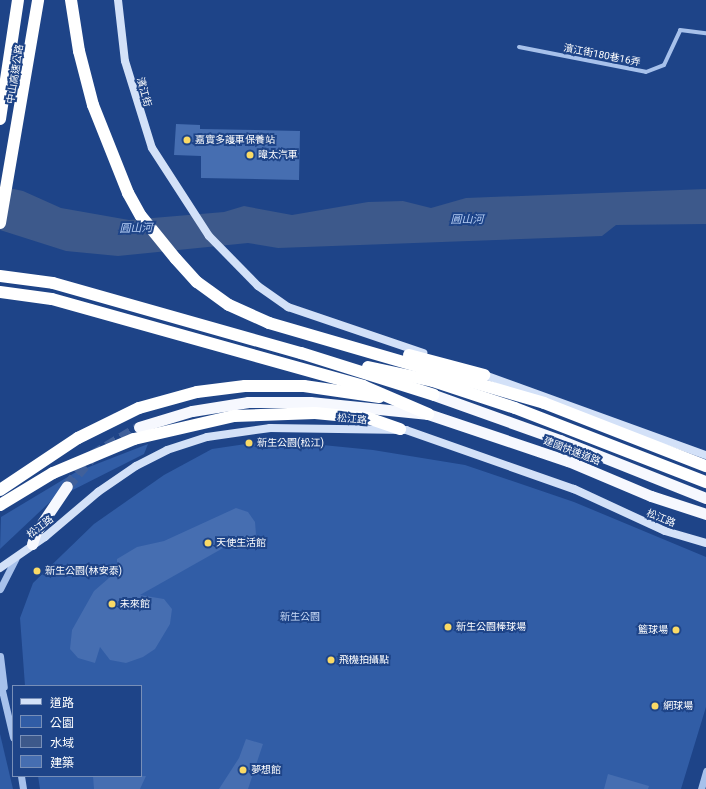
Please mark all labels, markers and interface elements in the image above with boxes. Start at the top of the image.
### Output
street label: 濱江街180巷16弄 [563,42,641,68]
street label: 中山高速公路 [4,43,26,105]
street label: 濱江街 [134,76,154,108]
place label: 嘉實多護車保養站 [195,134,275,146]
marker: 嘉實多護車保養站 [182,135,192,145]
place label: 暐太汽車 [258,149,298,161]
marker: 暐太汽車 [245,150,255,160]
water label: 圓山河 [451,213,483,227]
water label: 圓山河 [119,222,153,236]
street label: 松江路 [337,412,367,426]
street label: 建國快速道路 [542,435,602,467]
place label: 新生公園(松江) [257,437,324,449]
marker: 新生公園(松江) [244,438,254,448]
street label: 松江路 [645,507,677,529]
street label: 松江路 [24,513,56,541]
place label: 天使生活館 [216,537,266,549]
marker: 天使生活館 [203,538,213,548]
place label: 新生公園(林安泰) [45,565,122,577]
marker: 新生公園(林安泰) [32,566,42,576]
place label: 未來館 [120,598,150,610]
marker: 未來館 [107,599,117,609]
park label: 新生公園 [280,611,320,623]
place label: 新生公園棒球場 [456,621,526,633]
marker: 新生公園棒球場 [443,622,453,632]
place label: 籃球場 [638,624,668,636]
marker: 籃球場 [671,625,681,635]
place label: 飛機拍攝點 [339,654,389,666]
marker: 飛機拍攝點 [326,655,336,665]
legend [12,685,142,777]
text: 道路 [50,696,74,710]
place label: 網球場 [663,700,693,712]
marker: 網球場 [650,701,660,711]
text: 公園 [50,716,74,730]
text: 水域 [50,736,74,750]
text: 建築 [50,756,74,770]
place label: 夢想館 [251,764,281,776]
marker: 夢想館 [238,765,248,775]

